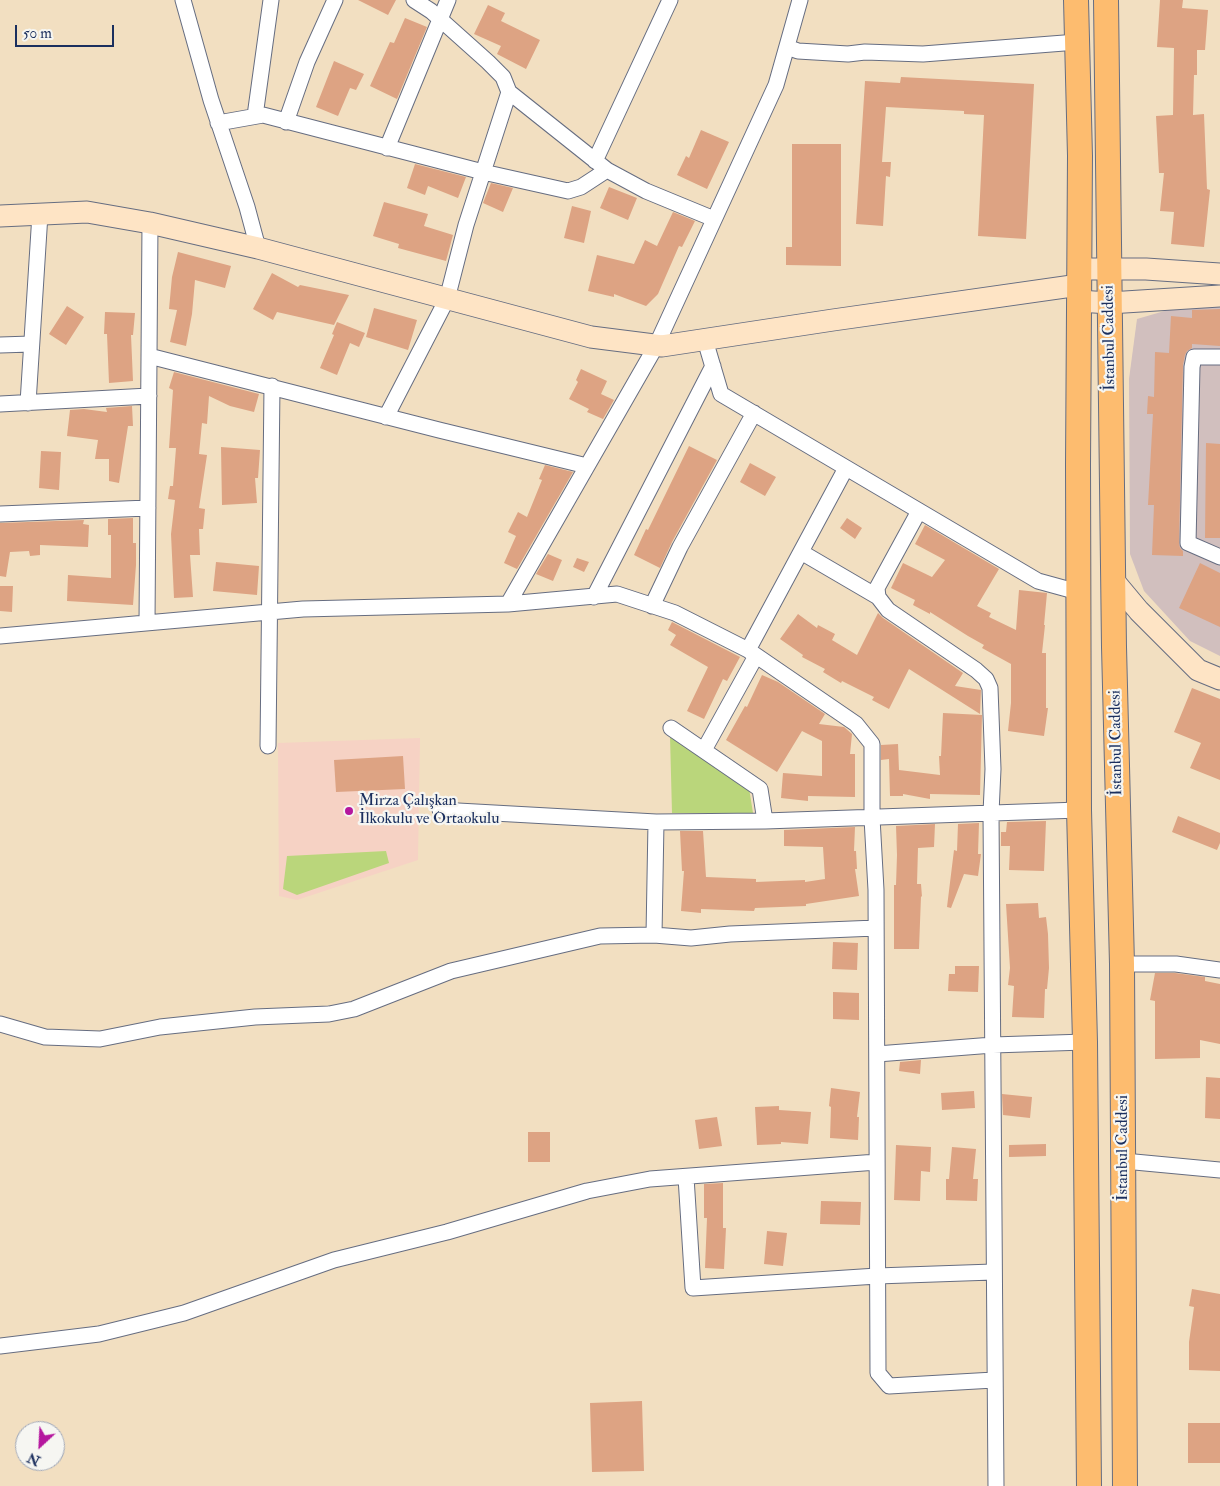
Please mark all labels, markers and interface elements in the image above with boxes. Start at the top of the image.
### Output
scale bar [18,15,116,47]
text: 50 m [23,24,52,43]
street label: İstanbul Caddesi [1099,285,1121,391]
street label: İstanbul Caddesi [1106,690,1128,796]
place label: Mirza Çalışkan İlkokulu ve Ortaokulu [359,792,499,830]
marker: Mirza Çalışkan İlkokulu ve Ortaokulu [343,805,355,817]
street label: İstanbul Caddesi [1114,1095,1134,1201]
north arrow [15,1421,65,1471]
text: N [25,1449,43,1469]

